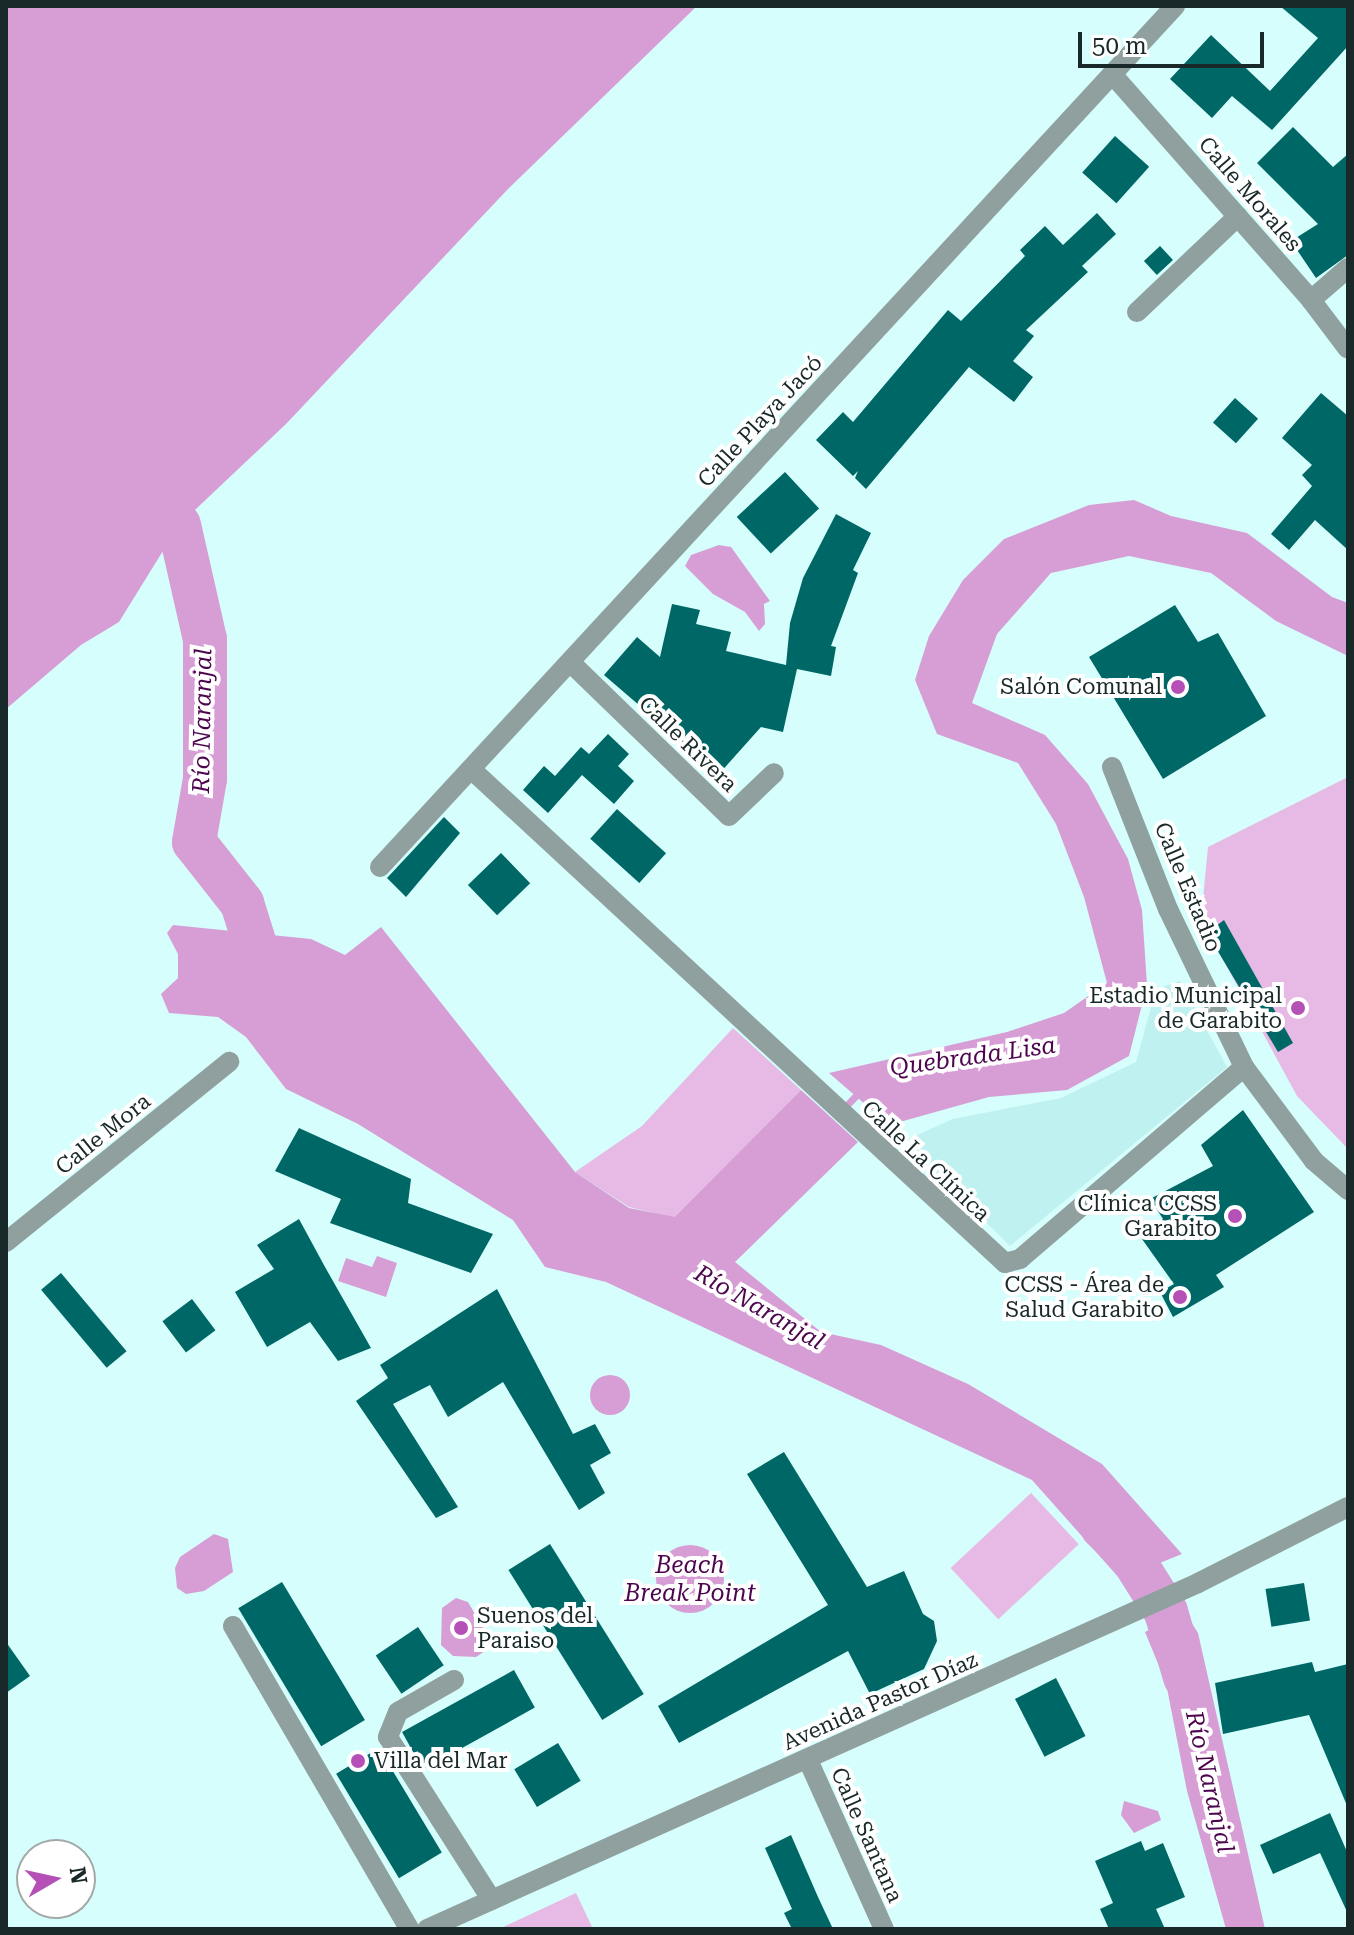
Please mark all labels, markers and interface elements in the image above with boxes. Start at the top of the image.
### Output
scale bar [1082,16,1268,66]
text: 50 m [1092,32,1147,60]
street label: Calle Morales [1193,131,1307,257]
street label: Calle Playa Jacó [692,350,828,492]
water label: Río Naranjal [187,648,219,794]
place label: Salón Comunal [1000,674,1162,700]
marker: Salón Comunal [1169,678,1187,696]
street label: Calle Rivera [633,691,743,797]
street label: Calle Estadio [1149,818,1227,956]
place label: Estadio Municipal de Garabito [1089,982,1282,1034]
marker: Estadio Municipal de Garabito [1289,999,1307,1017]
water label: Quebrada Lisa [888,1031,1058,1083]
street label: Calle Mora [50,1088,156,1180]
street label: Calle La Clínica [857,1095,995,1227]
place label: Clínica CCSS Garabito [1078,1190,1217,1242]
marker: Clínica CCSS Garabito [1224,1205,1246,1227]
water label: Río Naranjal [689,1259,829,1357]
place label: CCSS - Área de Salud Garabito [1004,1271,1164,1322]
marker: CCSS - Área de Salud Garabito [1171,1288,1189,1306]
water label: Beach Break Point [624,1552,756,1608]
place label: Suenos del Paraiso [477,1602,593,1654]
marker: Suenos del Paraiso [452,1619,470,1637]
street label: Avenida Pastor Díaz [779,1646,981,1756]
water label: Río Naranjal [1179,1708,1239,1856]
place label: Villa del Mar [374,1748,508,1774]
marker: Villa del Mar [349,1752,367,1770]
street label: Calle Santana [825,1763,909,1907]
north arrow [16,1839,96,1919]
text: N [65,1865,92,1886]

